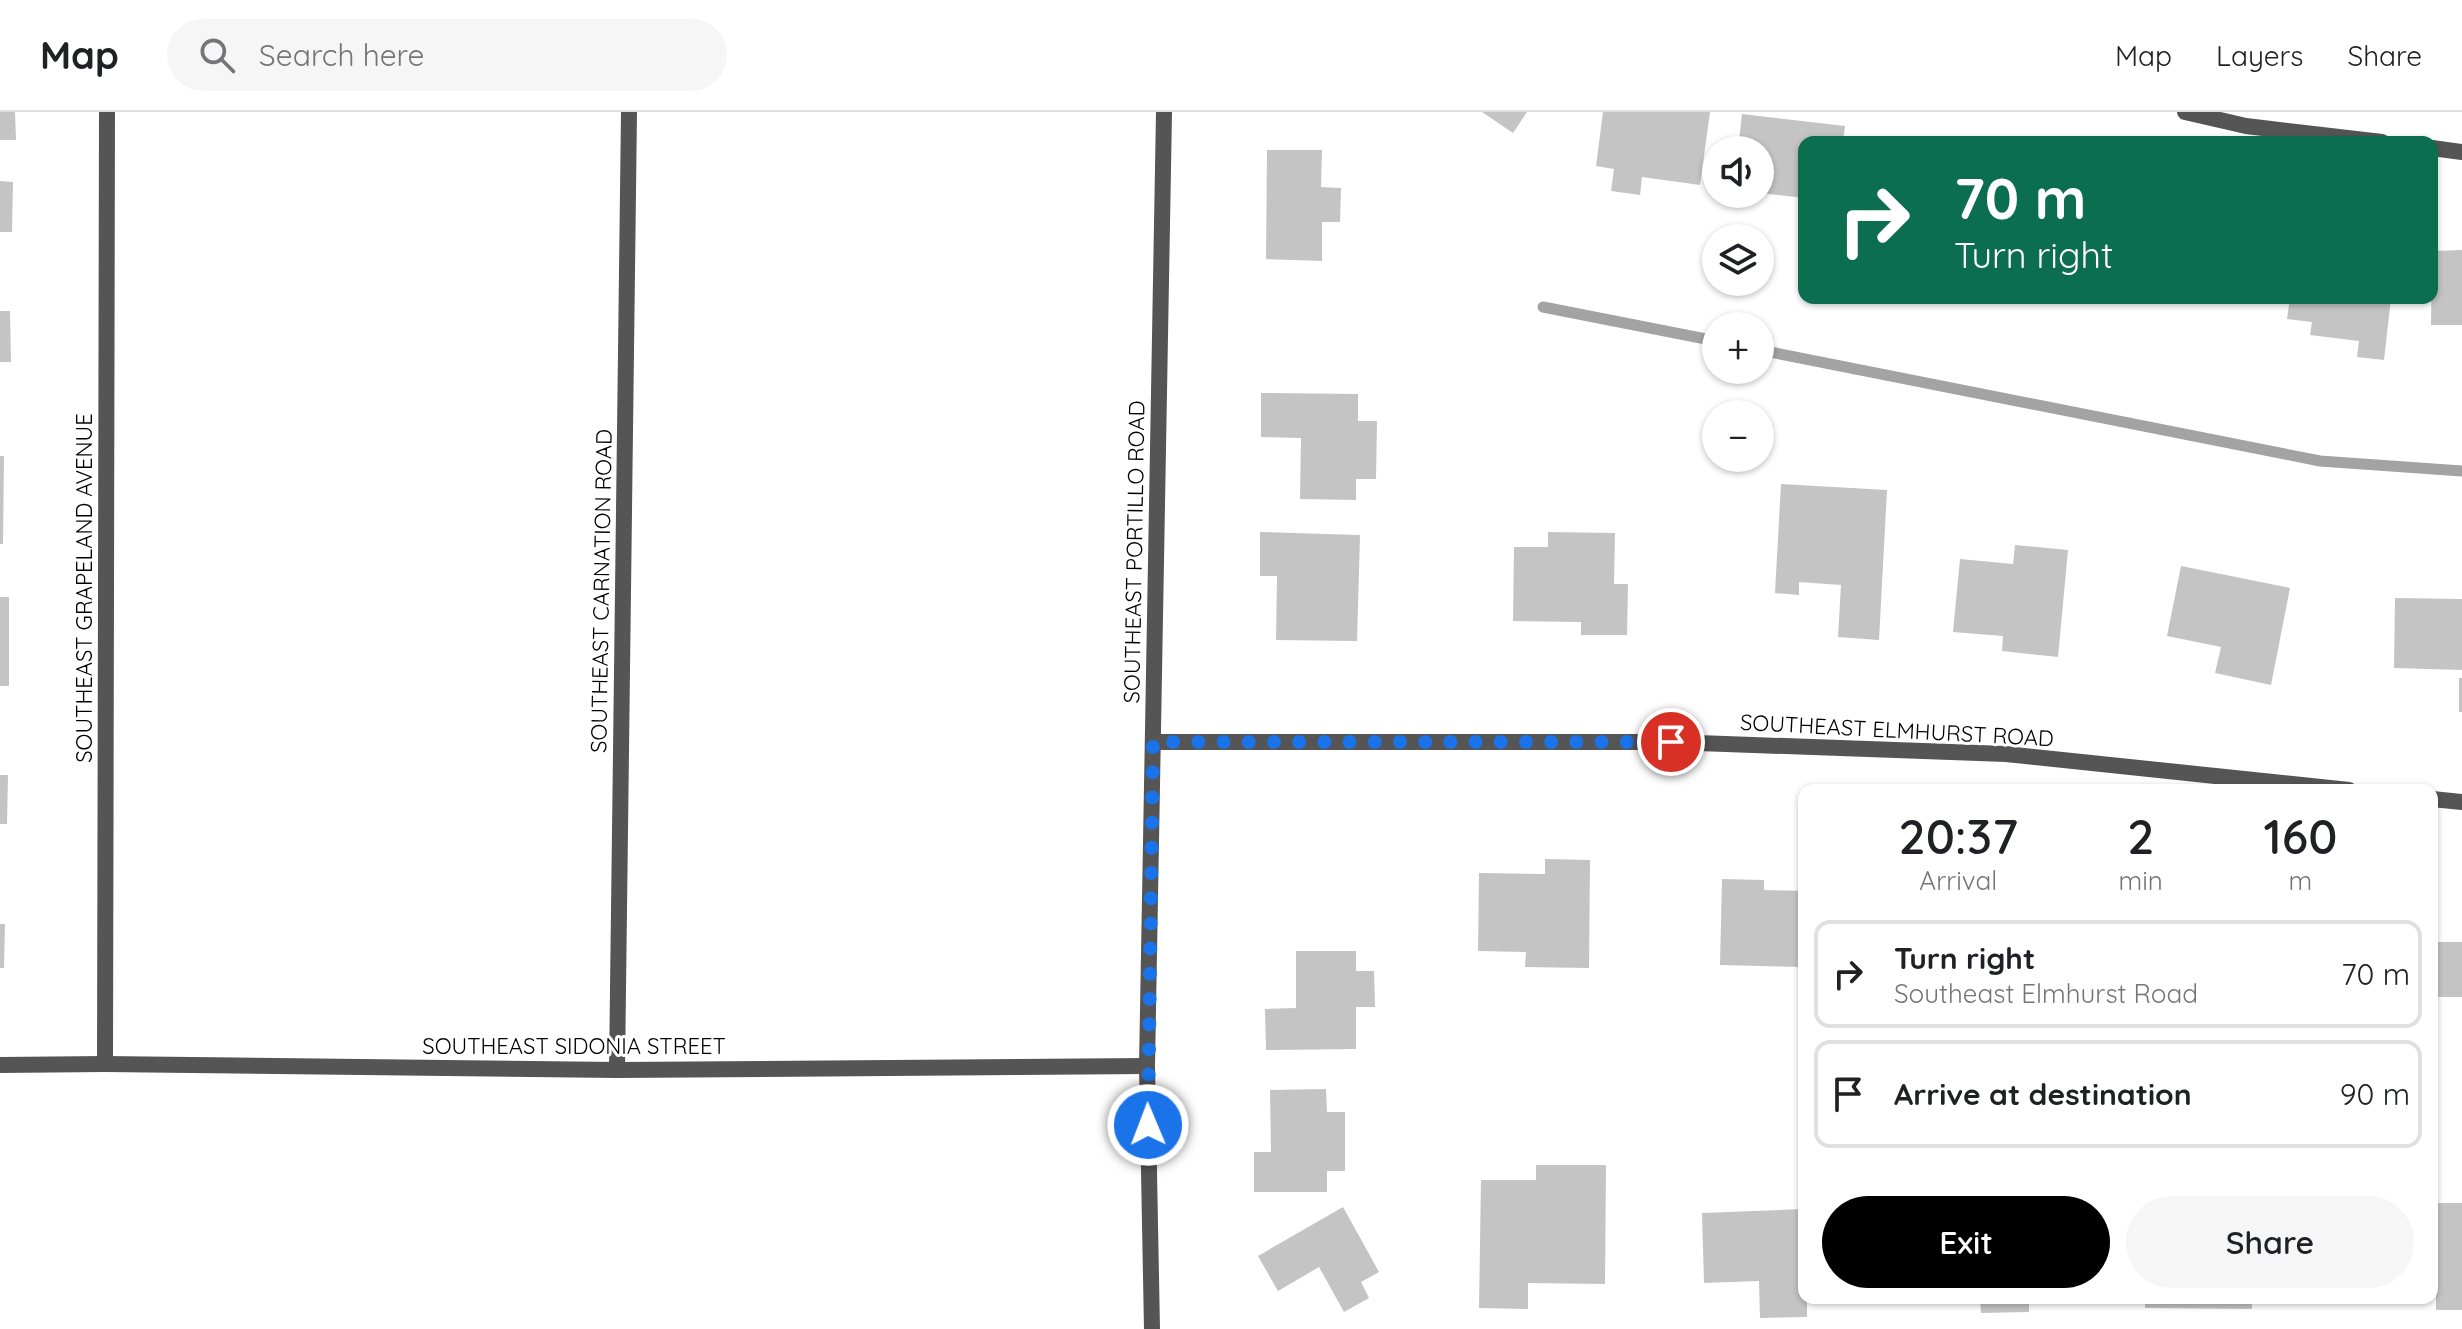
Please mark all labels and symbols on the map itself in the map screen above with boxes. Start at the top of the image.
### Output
street label: SOUTHEAST PORTILLO ROAD [1117,400,1151,704]
street label: SOUTHEAST GRAPELAND AVENUE [70,413,98,763]
street label: SOUTHEAST CARNATION ROAD [584,429,618,753]
pin [1637,708,1705,776]
street label: SOUTHEAST ELMHURST ROAD [1739,708,2055,752]
street label: SOUTHEAST SIDONIA STREET [422,1032,726,1060]
position arrow [1106,1083,1190,1167]

